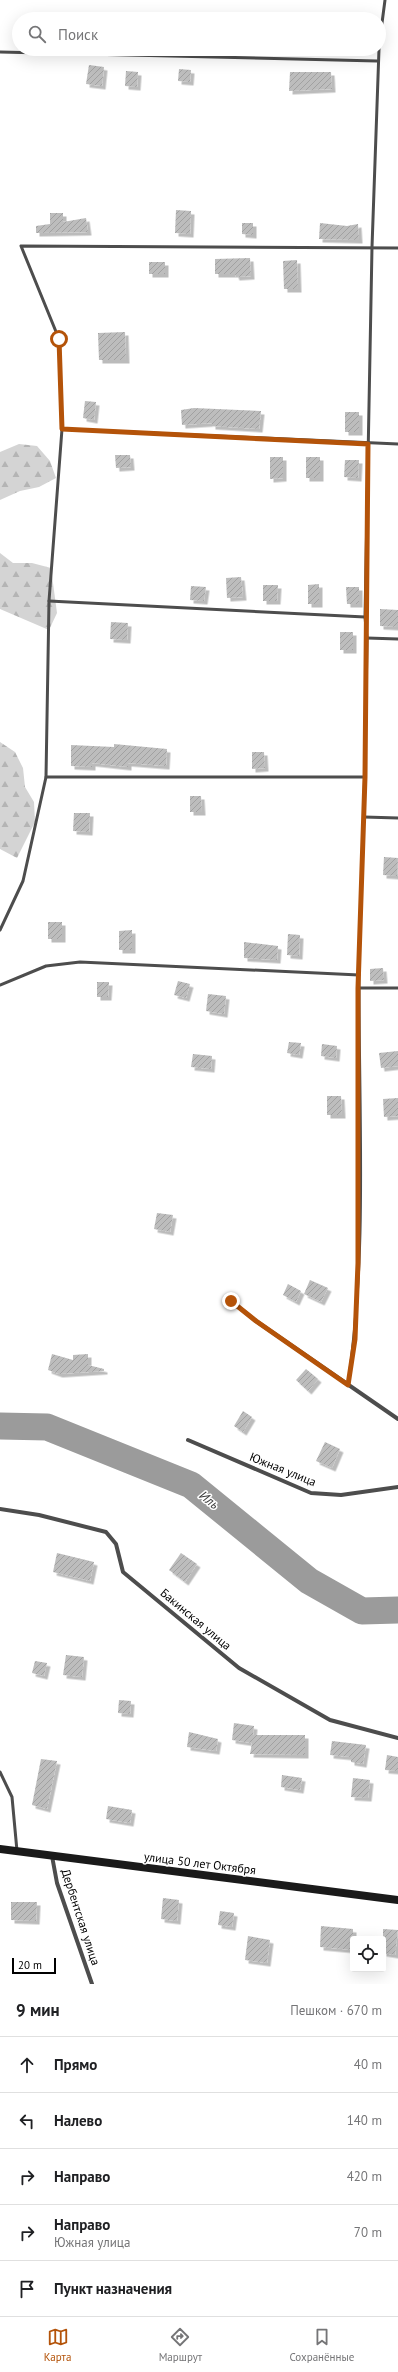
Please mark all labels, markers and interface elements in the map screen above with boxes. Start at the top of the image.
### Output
search box [12,12,386,56]
icon: search [26,23,48,45]
text: Поиск [58,25,98,44]
route start [50,330,68,348]
route end [222,1292,240,1310]
street label: Южная улица [247,1449,319,1489]
water label: Иль [196,1487,222,1513]
street label: Бакинская улица [158,1585,235,1653]
street label: улица 50 лет Октября [143,1849,257,1877]
street label: Дербентская улица [58,1867,104,1967]
map controls [350,1936,386,1972]
button: locate [350,1936,386,1972]
scale bar [12,1956,56,1975]
text: 20 m [18,1958,42,1972]
text: 9 мин [16,1999,60,2021]
text: Пешком · 670 m [290,2002,382,2019]
icon: ahead [16,2054,38,2076]
text: Прямо [54,2055,97,2074]
text: 40 m [354,2056,382,2073]
icon: left [16,2110,38,2132]
text: Налево [54,2111,102,2130]
text: 140 m [347,2112,382,2129]
icon: right [16,2166,38,2188]
text: Направо [54,2167,110,2186]
text: 420 m [347,2168,382,2185]
text: Направо [54,2215,110,2234]
icon: right [16,2222,38,2244]
text: 70 m [354,2224,382,2241]
text: Южная улица [54,2234,130,2251]
icon: arrive [16,2278,38,2300]
text: Пункт назначения [54,2279,172,2298]
tab: Карта [44,2326,71,2364]
tab: Маршрут [159,2326,202,2364]
tab: Сохранённые [289,2326,354,2364]

